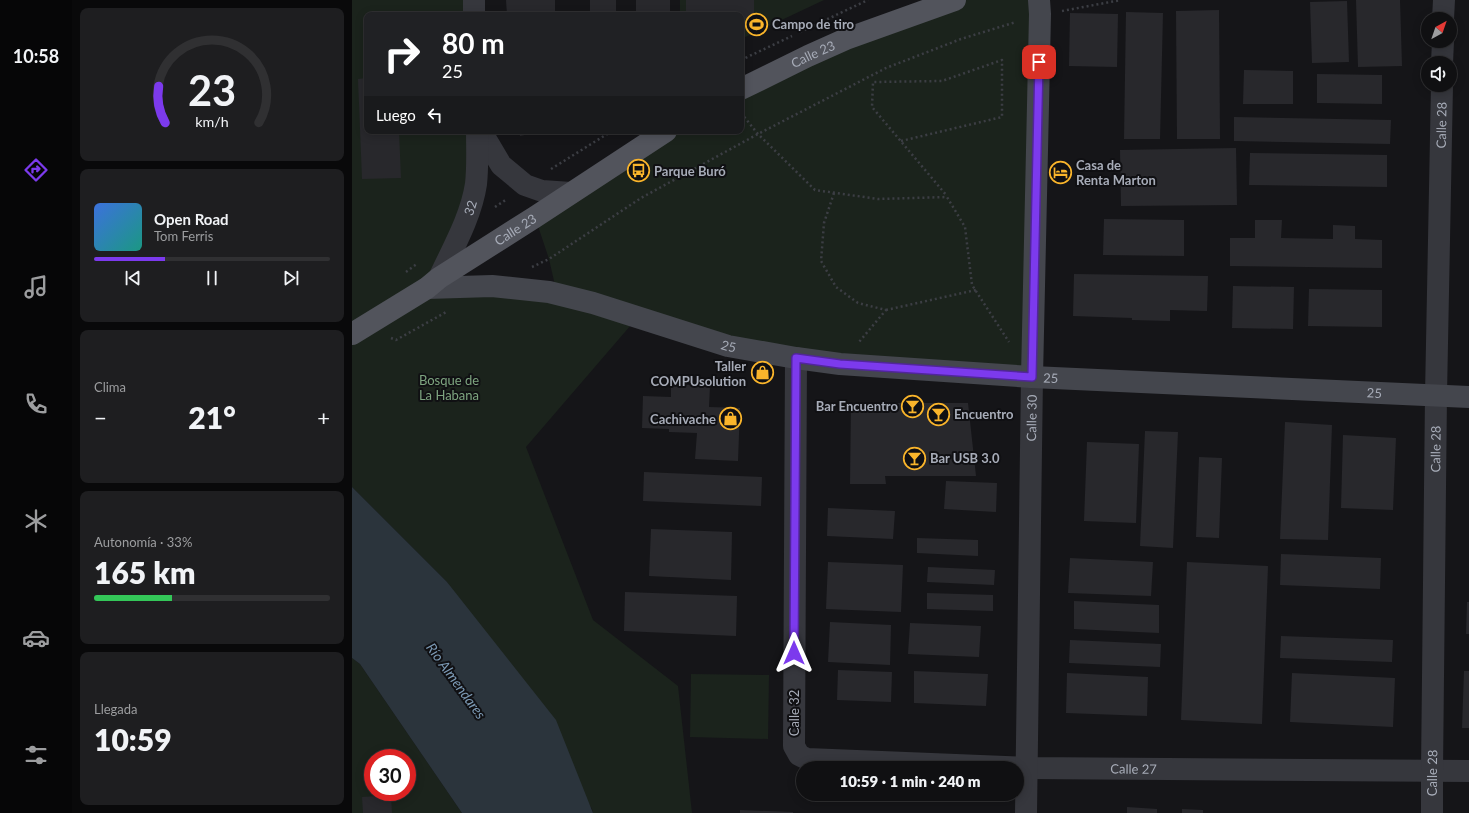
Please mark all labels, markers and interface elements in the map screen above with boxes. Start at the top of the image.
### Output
sports icon: Campo de tiro [744,11,770,37]
north arrow [1421,12,1457,48]
map controls [1421,12,1457,92]
place label: Campo de tiro [772,16,855,32]
text: 80 m [442,26,505,60]
icon: right [376,28,428,80]
street label: Calle 23 [788,37,837,71]
text: 10:58 [13,45,59,67]
pin [1022,45,1056,79]
icon: arrive [1028,51,1050,73]
button: sound [1421,56,1457,92]
text: 25 [442,60,463,82]
text: 23 [188,64,236,114]
street label: Calle 28 [1433,102,1450,149]
icon: left [424,104,446,126]
text: Luego [376,106,416,124]
text: km/h [195,112,229,129]
icon: directions [22,156,50,184]
place label: Casa de Renta Marton [1076,157,1156,188]
bus stop icon: Parque Buró [625,158,651,184]
hotel icon: Casa de Renta Marton [1047,159,1073,185]
place label: Parque Buró [654,163,726,179]
street label: 32 [460,198,480,217]
text: Open Road [154,210,229,228]
street label: Calle 23 [491,210,539,249]
text: Tom Ferris [154,228,213,244]
icon: previous [122,267,144,289]
icon: pause [201,267,223,289]
icon: next [280,267,302,289]
icon: music [22,273,50,301]
street label: 25 [719,336,737,355]
place label: Taller COMPUsolution [650,358,746,389]
shop icon: Taller COMPUsolution [749,360,775,386]
street label: 25 [1043,370,1059,386]
park label: Bosque de La Habana [419,372,479,403]
text: Clima [94,379,126,395]
street label: 25 [1366,384,1382,401]
icon: phone [22,390,50,418]
bar icon: Bar Encuentro [900,393,926,419]
street label: Calle 30 [1023,394,1040,441]
place label: Bar Encuentro [816,398,899,414]
text: 21° [188,399,236,435]
bar icon: Encuentro [926,401,952,427]
text: − [94,404,107,431]
text: + [317,404,330,431]
shop icon: Cachivache [718,406,744,432]
place label: Encuentro [954,406,1014,422]
place label: Cachivache [650,411,716,427]
street label: Calle 28 [1427,426,1444,472]
bar icon: Bar USB 3.0 [901,445,927,471]
place label: Bar USB 3.0 [930,450,1000,466]
icon: climate [22,507,50,535]
text: Autonomía · 33% [94,534,192,550]
text: 165 km [94,554,195,590]
icon: car [22,624,50,652]
position arrow [773,632,815,674]
water label: Río Almendares [423,639,490,722]
street label: Calle 32 [786,690,802,736]
text: Llegada [94,701,138,717]
text: 10:59 [94,721,172,757]
icon: filters [22,741,50,769]
speed limit sign: 30 [364,749,416,801]
street label: Calle 28 [1424,750,1440,796]
street label: Calle 27 [1110,761,1157,777]
text: 10:59 · 1 min · 240 m [839,772,981,790]

